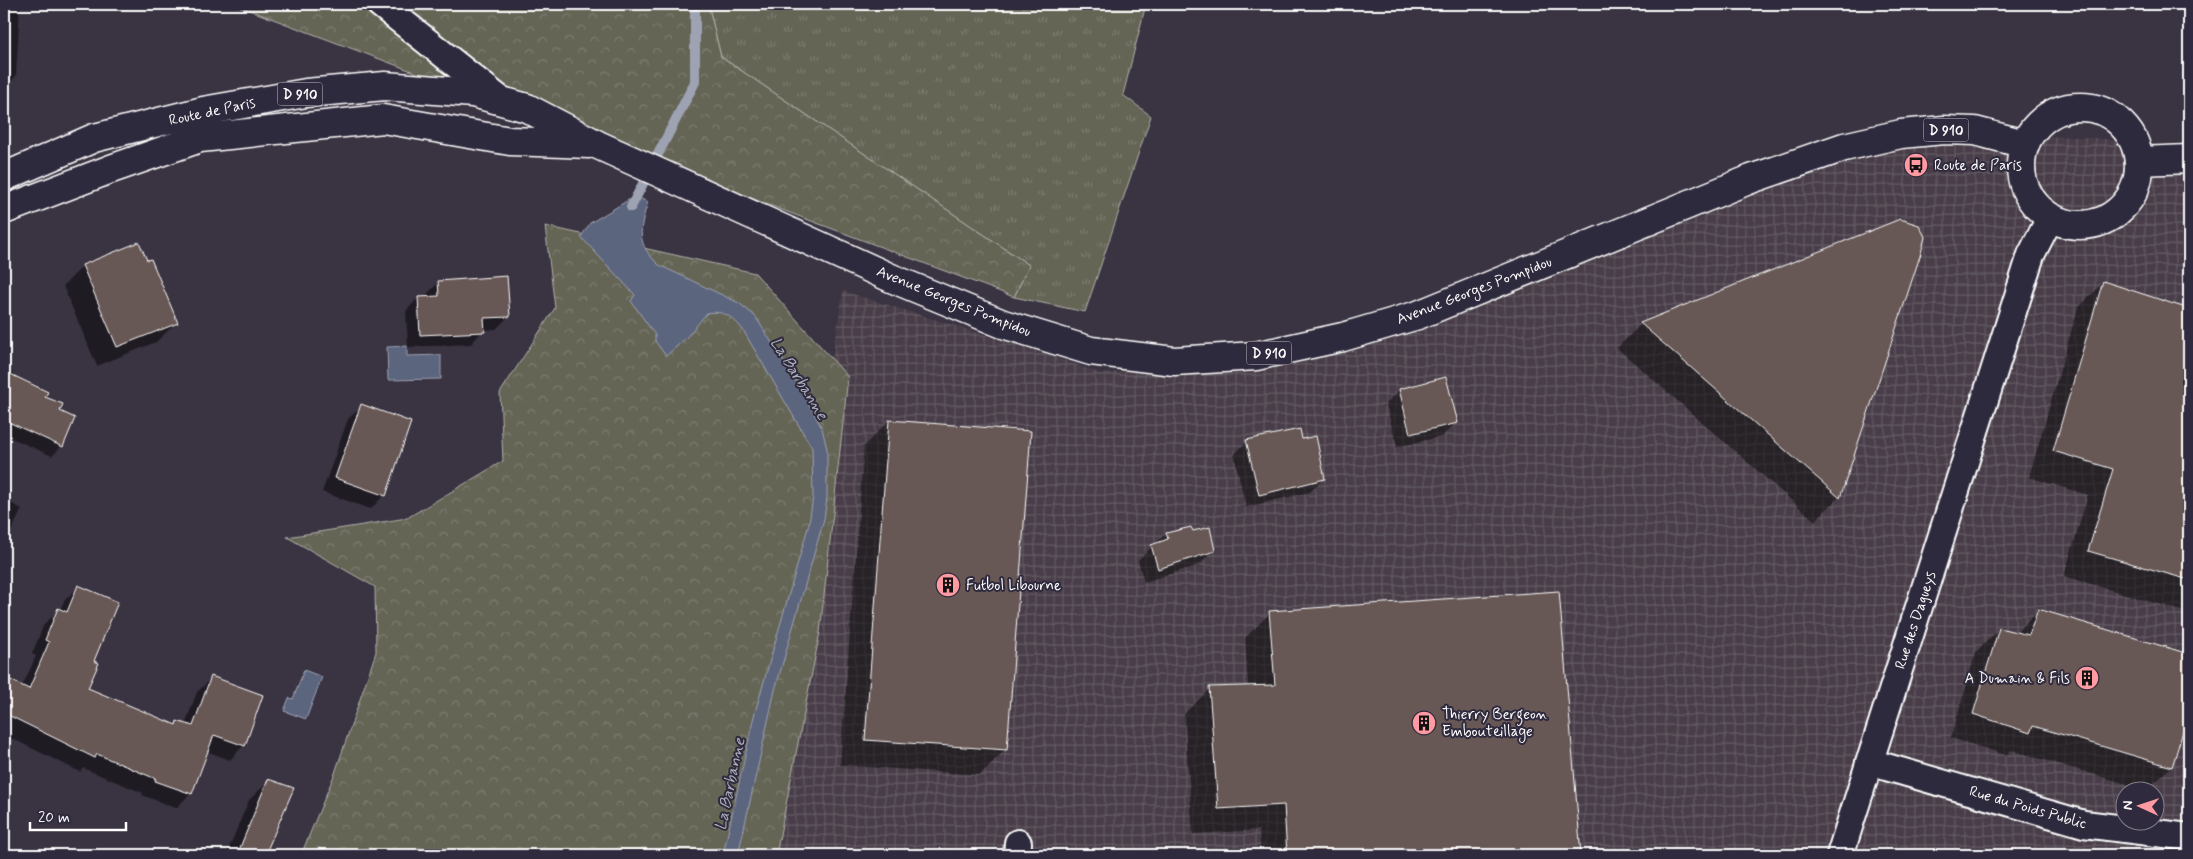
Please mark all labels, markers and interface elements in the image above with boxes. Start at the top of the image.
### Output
road number: D 910 [278,82,322,106]
street label: Route de Paris [167,93,257,131]
road number: D 910 [1924,118,1968,142]
bus stop icon: Route de Paris [1903,152,1929,178]
place label: Route de Paris [1934,156,2022,176]
street label: Avenue Georges Pompidou [1394,252,1555,331]
street label: Avenue Georges Pompidou [873,262,1034,343]
water label: La Barbanne [765,333,833,425]
road number: D 910 [1246,342,1292,364]
street label: Rue des Dagueys [1891,569,1941,672]
building icon: Futbol Libourne [935,572,961,598]
place label: Futbol Libourne [966,576,1061,596]
building icon: A Dumain & Fils [2074,665,2100,691]
place label: A Dumain & Fils [1964,669,2070,689]
place label: Thierry Bergeon Embouteillage [1442,705,1548,743]
building icon: Thierry Bergeon Embouteillage [1411,710,1437,736]
water label: La Barbanne [710,735,751,832]
street label: Rue du Poids Public [1967,782,2089,834]
north arrow [2116,782,2166,832]
scale bar [30,799,126,831]
text: N [2119,800,2137,811]
text: 20 m [38,808,70,828]

